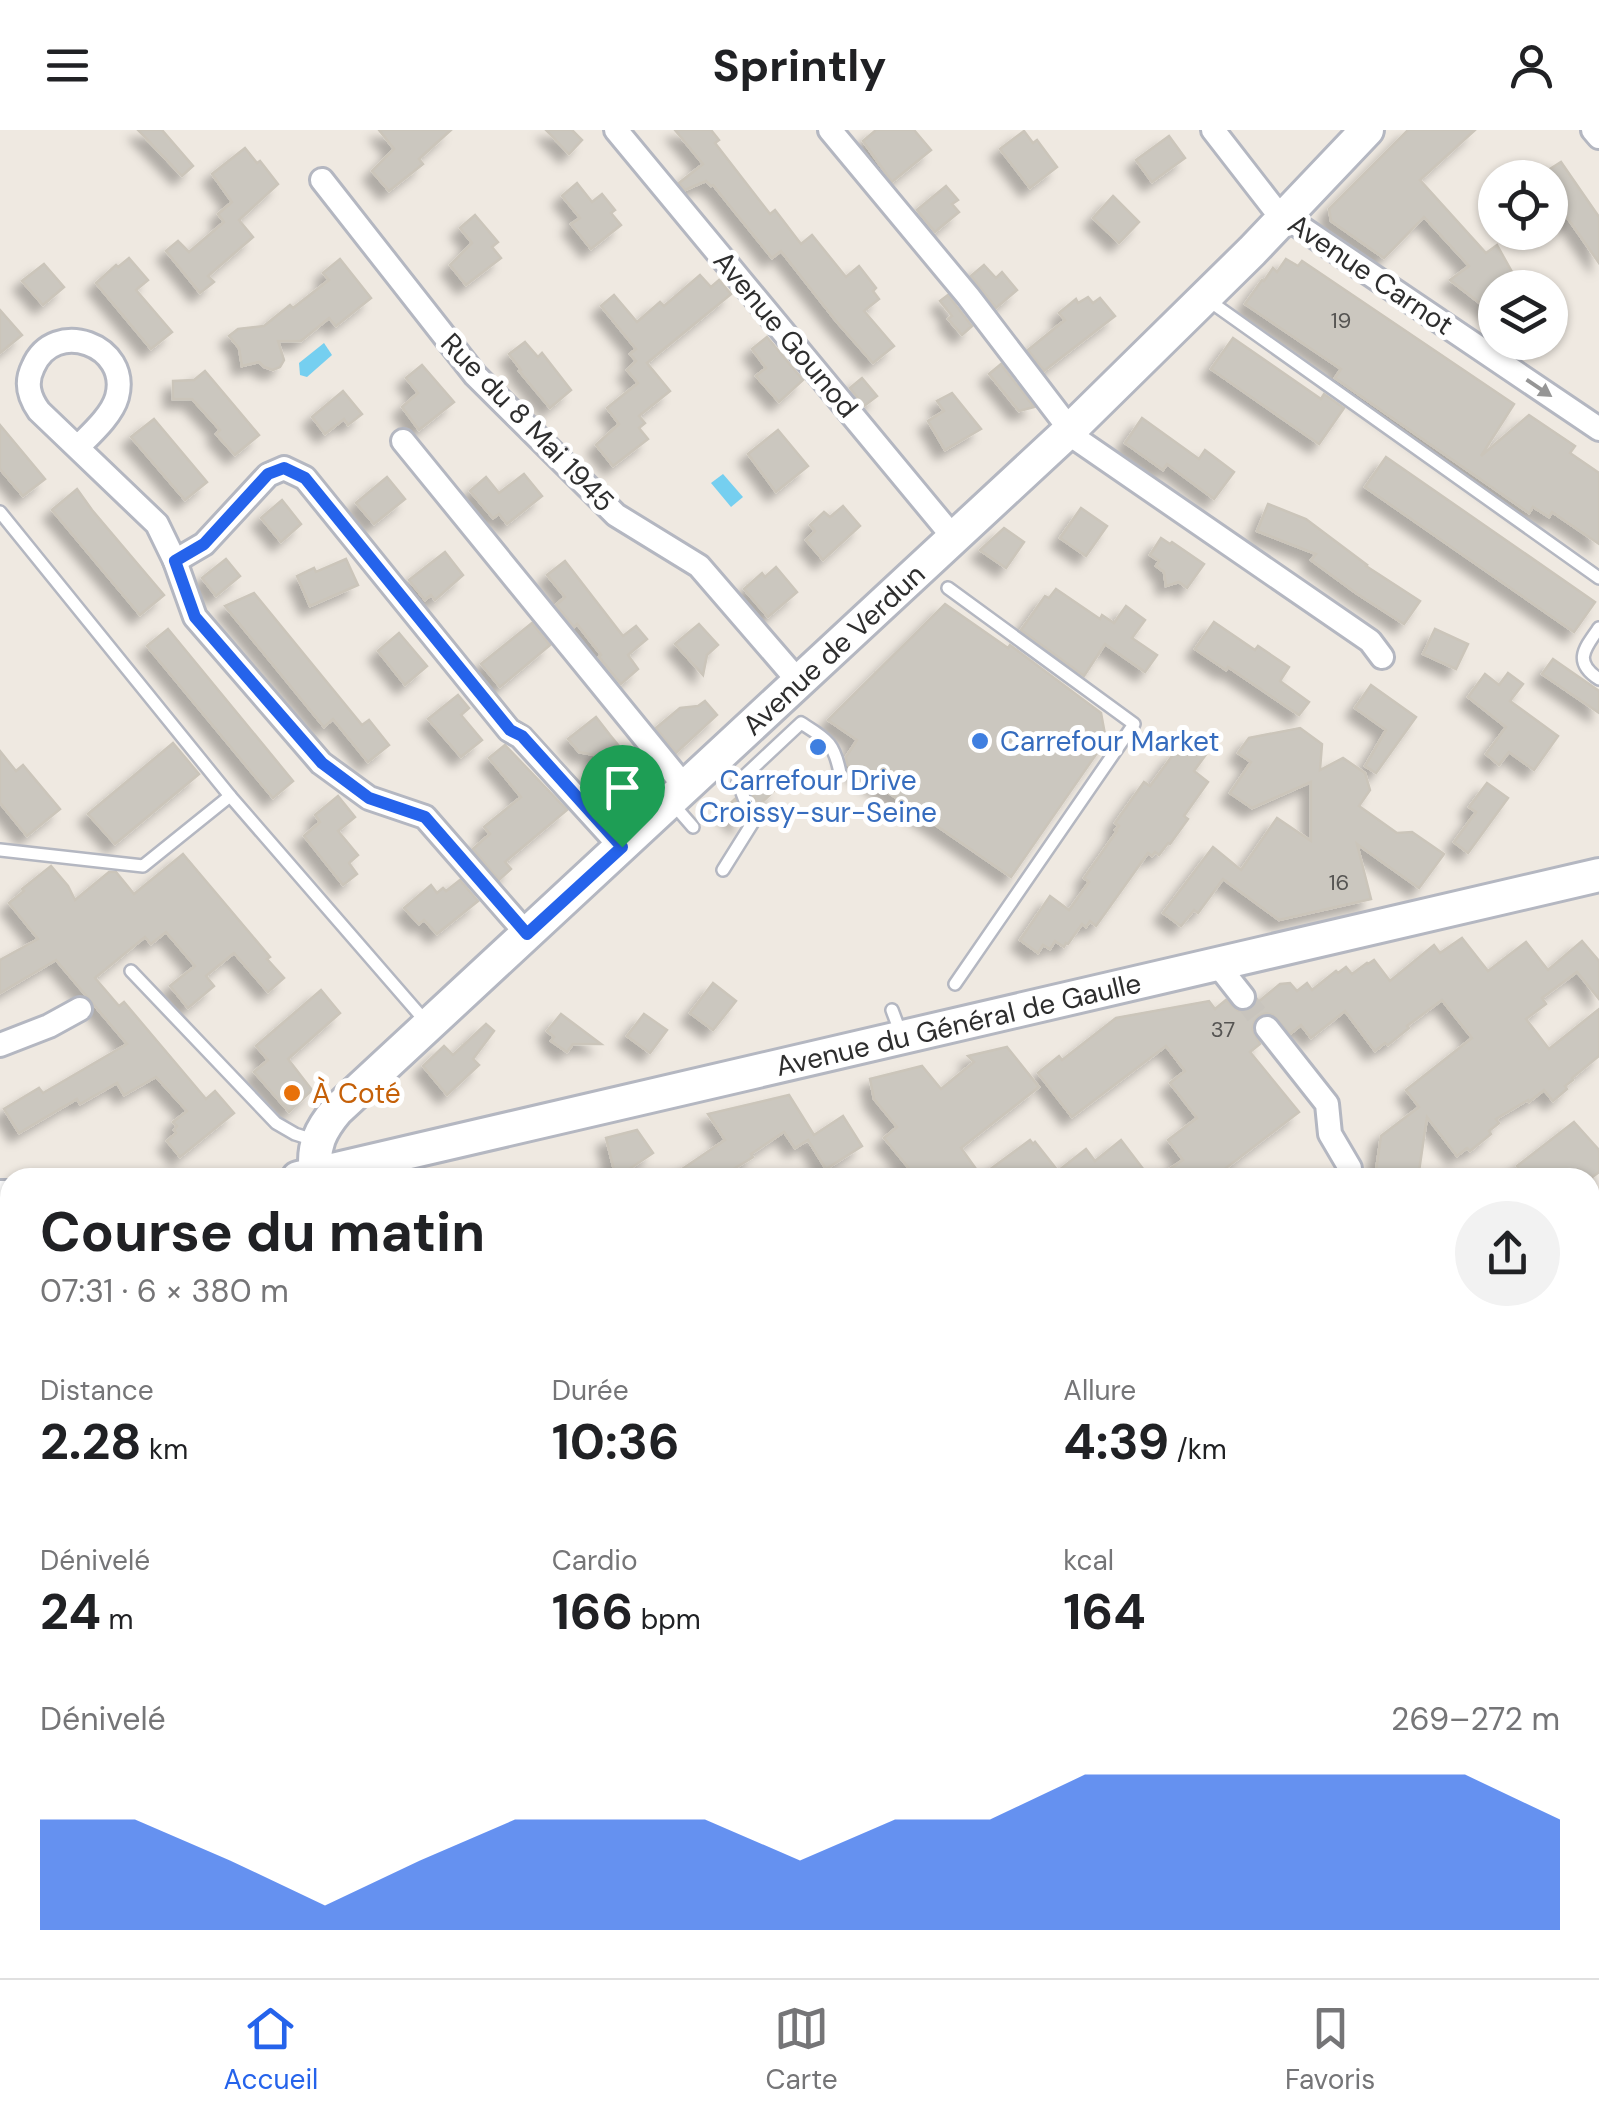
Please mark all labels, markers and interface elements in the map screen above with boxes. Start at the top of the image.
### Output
text: Sprintly [713,36,886,95]
icon: menu [40,38,95,93]
icon: person [1504,38,1559,93]
map controls [1478,160,1568,360]
button: locate [1478,160,1568,250]
street label: Avenue Carnot [1281,206,1460,343]
street label: Avenue Gounod [705,243,866,425]
button: layers [1478,270,1568,360]
house number: 19 [1331,306,1351,335]
street label: Rue du 8 Mai 1945 [433,325,623,520]
one-way arrow [1525,378,1552,397]
street label: Avenue de Verdun [735,556,933,744]
place label: Carrefour Market [1000,723,1219,760]
marker: Carrefour Market [969,730,991,752]
marker: Carrefour Drive Croissy-sur-Seine [807,736,829,758]
pin [580,745,665,848]
icon: arrive [595,760,650,815]
place label: Carrefour Drive Croissy-sur-Seine [699,762,937,831]
house number: 16 [1329,868,1349,897]
street label: Avenue du Général de Gaulle [772,964,1145,1085]
house number: 37 [1211,1015,1235,1044]
place label: À Coté [312,1075,401,1112]
marker: À Coté [281,1082,303,1104]
text: Course du matin [40,1196,485,1268]
button: share [1455,1201,1560,1306]
text: 07:31 · 6 × 380 m [40,1270,289,1312]
text: Distance [40,1372,154,1409]
text: Durée [552,1372,629,1409]
text: Allure [1063,1372,1136,1409]
text: 2.28 [40,1409,142,1475]
text: 10:36 [552,1409,680,1475]
text: 4:39 [1063,1409,1169,1475]
text: km [142,1431,188,1468]
text: /km [1169,1431,1227,1468]
text: Dénivelé [40,1542,150,1579]
text: Cardio [552,1542,638,1579]
text: kcal [1063,1542,1114,1579]
text: 24 [40,1579,101,1645]
text: 166 [552,1579,633,1645]
text: 164 [1063,1579,1146,1645]
text: m [101,1601,133,1638]
text: bpm [633,1601,701,1638]
text: Dénivelé [40,1698,166,1740]
text: 269–272 m [1391,1698,1560,1740]
tab: Accueil [224,2001,318,2098]
tab: Carte [766,2001,838,2098]
tab: Favoris [1285,2001,1375,2098]

